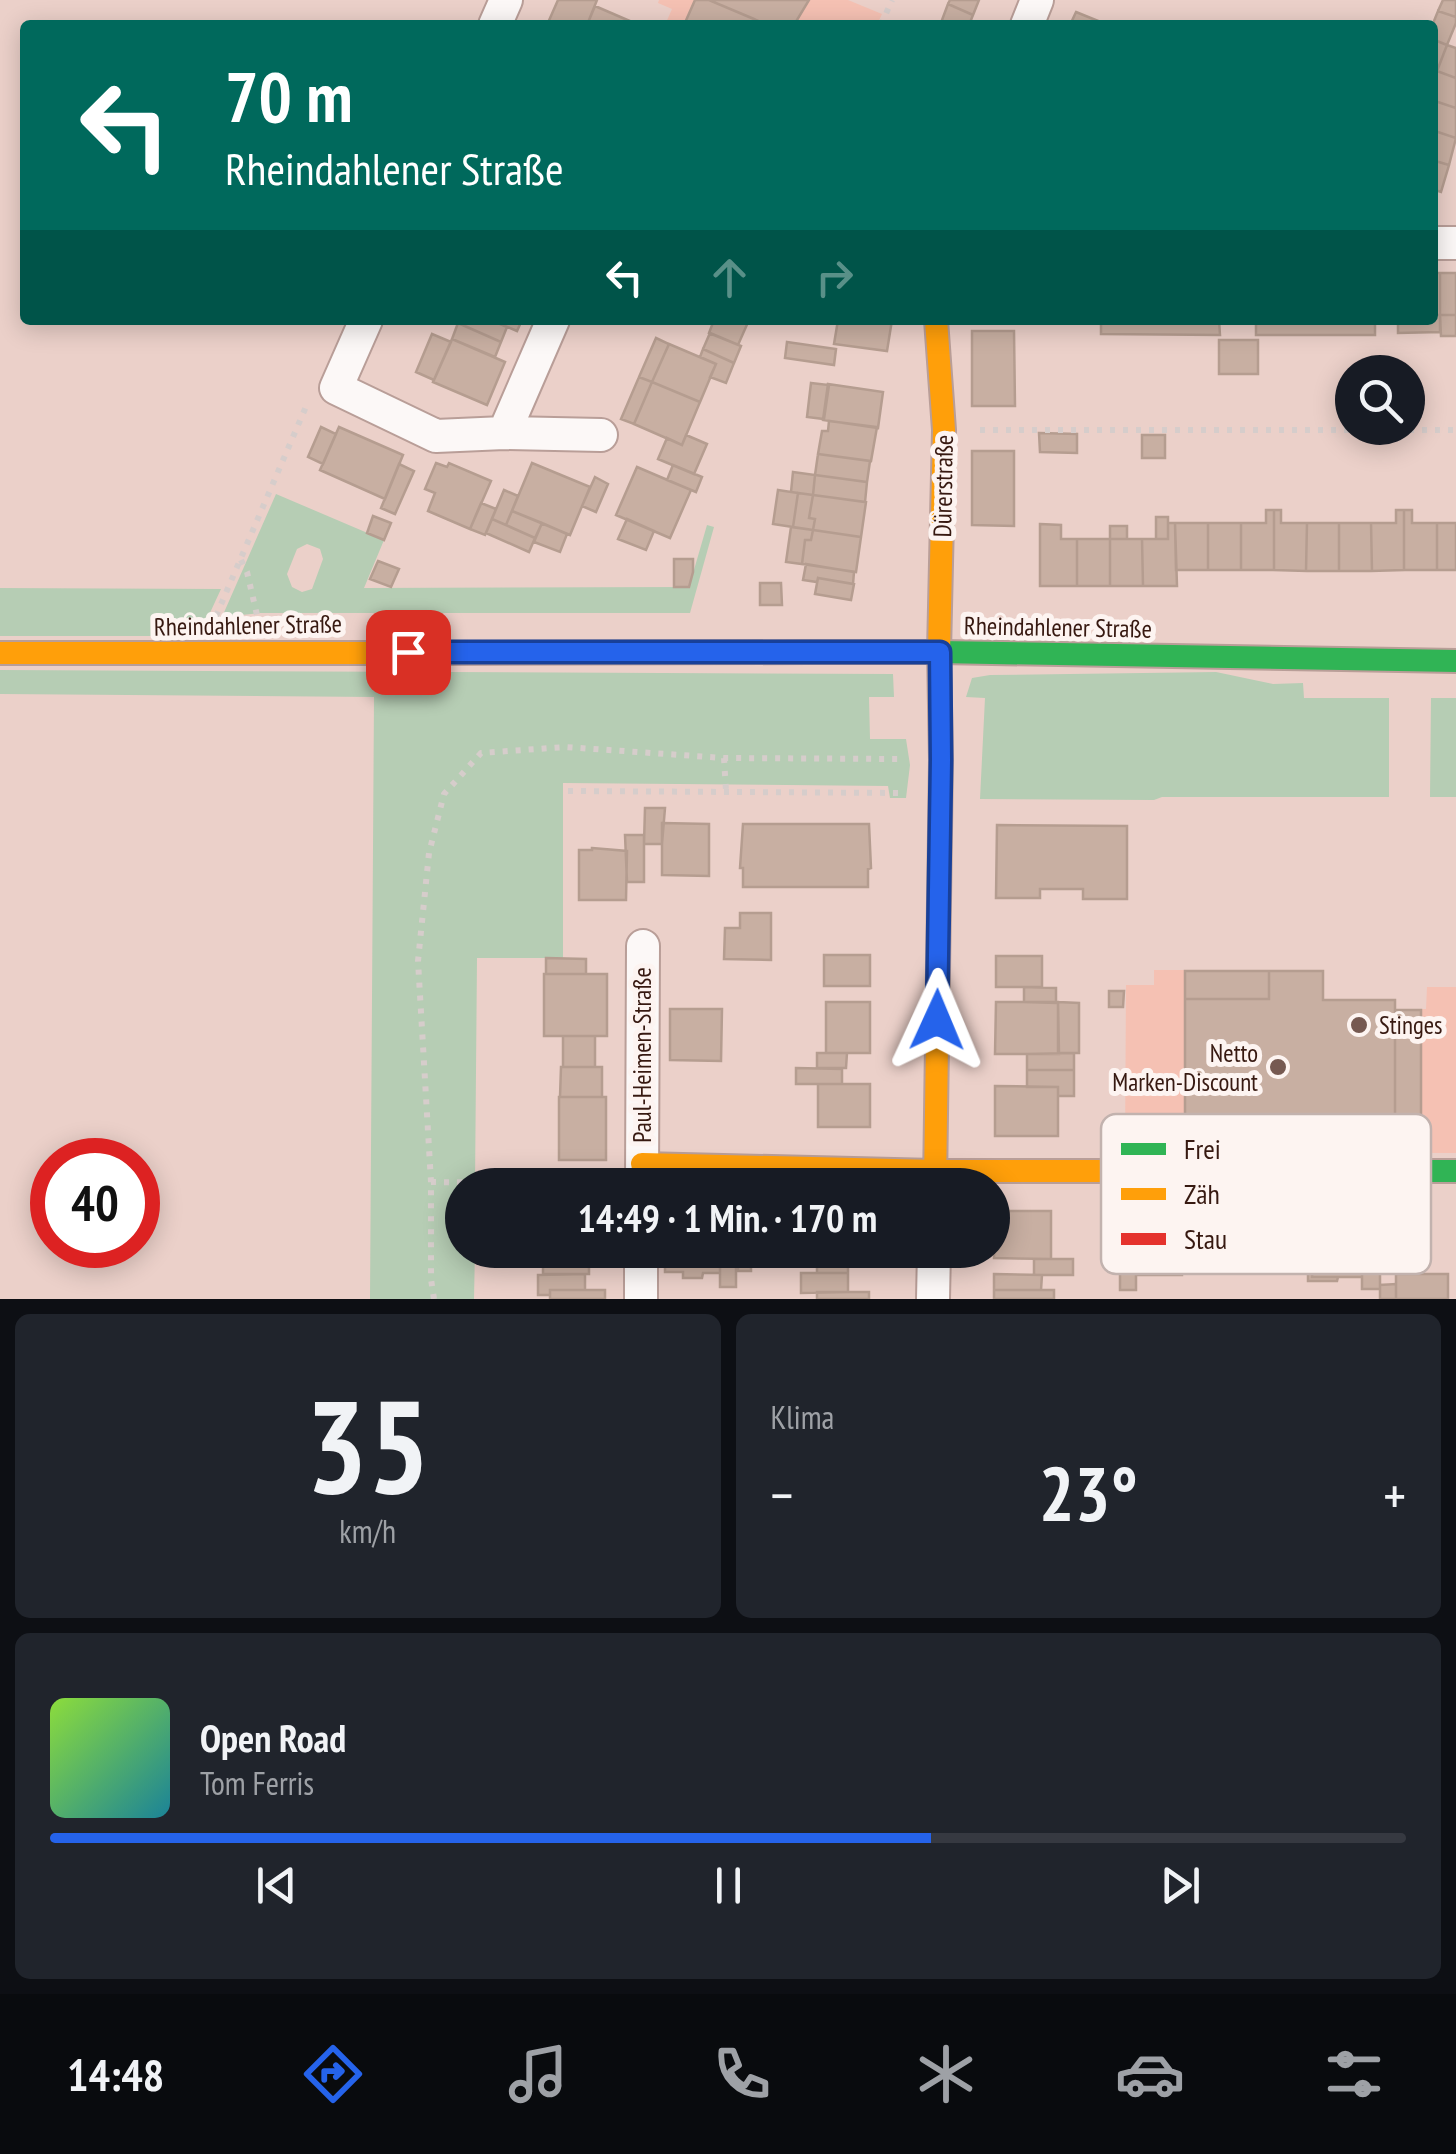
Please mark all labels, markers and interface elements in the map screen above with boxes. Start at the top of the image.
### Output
text: 70 m [225,51,353,141]
icon: left [60,60,190,190]
text: Rheindahlener Straße [225,139,564,197]
icon: left [597,250,652,305]
icon: ahead [702,250,757,305]
icon: right [807,250,862,305]
map controls [1335,355,1425,445]
button: search [1335,355,1425,445]
street label: Dürerstraße [926,434,960,538]
street label: Rheindahlener Straße [154,607,342,643]
street label: Rheindahlener Straße [964,609,1152,645]
pin [366,610,451,695]
icon: arrive [381,625,436,680]
street label: Paul-Heimen-Straße [626,967,658,1143]
position arrow [885,968,989,1072]
place label: Stinges [1379,1009,1443,1041]
marker: Stinges [1348,1014,1370,1036]
place label: Netto Marken-Discount [1112,1037,1258,1098]
marker: Netto Marken-Discount [1267,1056,1289,1078]
legend [1101,1114,1431,1274]
text: Frei [1184,1130,1221,1167]
speed limit sign: 40 [30,1138,160,1268]
text: Zäh [1184,1175,1220,1212]
text: 14:49 · 1 Min. · 170 m [578,1193,877,1242]
text: Stau [1184,1220,1227,1257]
text: 35 [306,1361,430,1529]
text: Klima [771,1396,834,1438]
text: 23° [1039,1445,1138,1542]
text: − [771,1459,793,1530]
text: + [1383,1459,1406,1530]
text: km/h [339,1510,396,1552]
text: Open Road [200,1713,346,1762]
text: Tom Ferris [200,1762,314,1804]
icon: previous [249,1858,304,1913]
icon: pause [701,1858,756,1913]
icon: next [1153,1858,1208,1913]
icon: directions [298,2039,368,2109]
icon: music [503,2039,573,2109]
icon: phone [707,2039,777,2109]
icon: climate [911,2039,981,2109]
icon: car [1115,2039,1185,2109]
icon: filters [1319,2039,1389,2109]
text: 14:48 [67,2045,164,2103]

